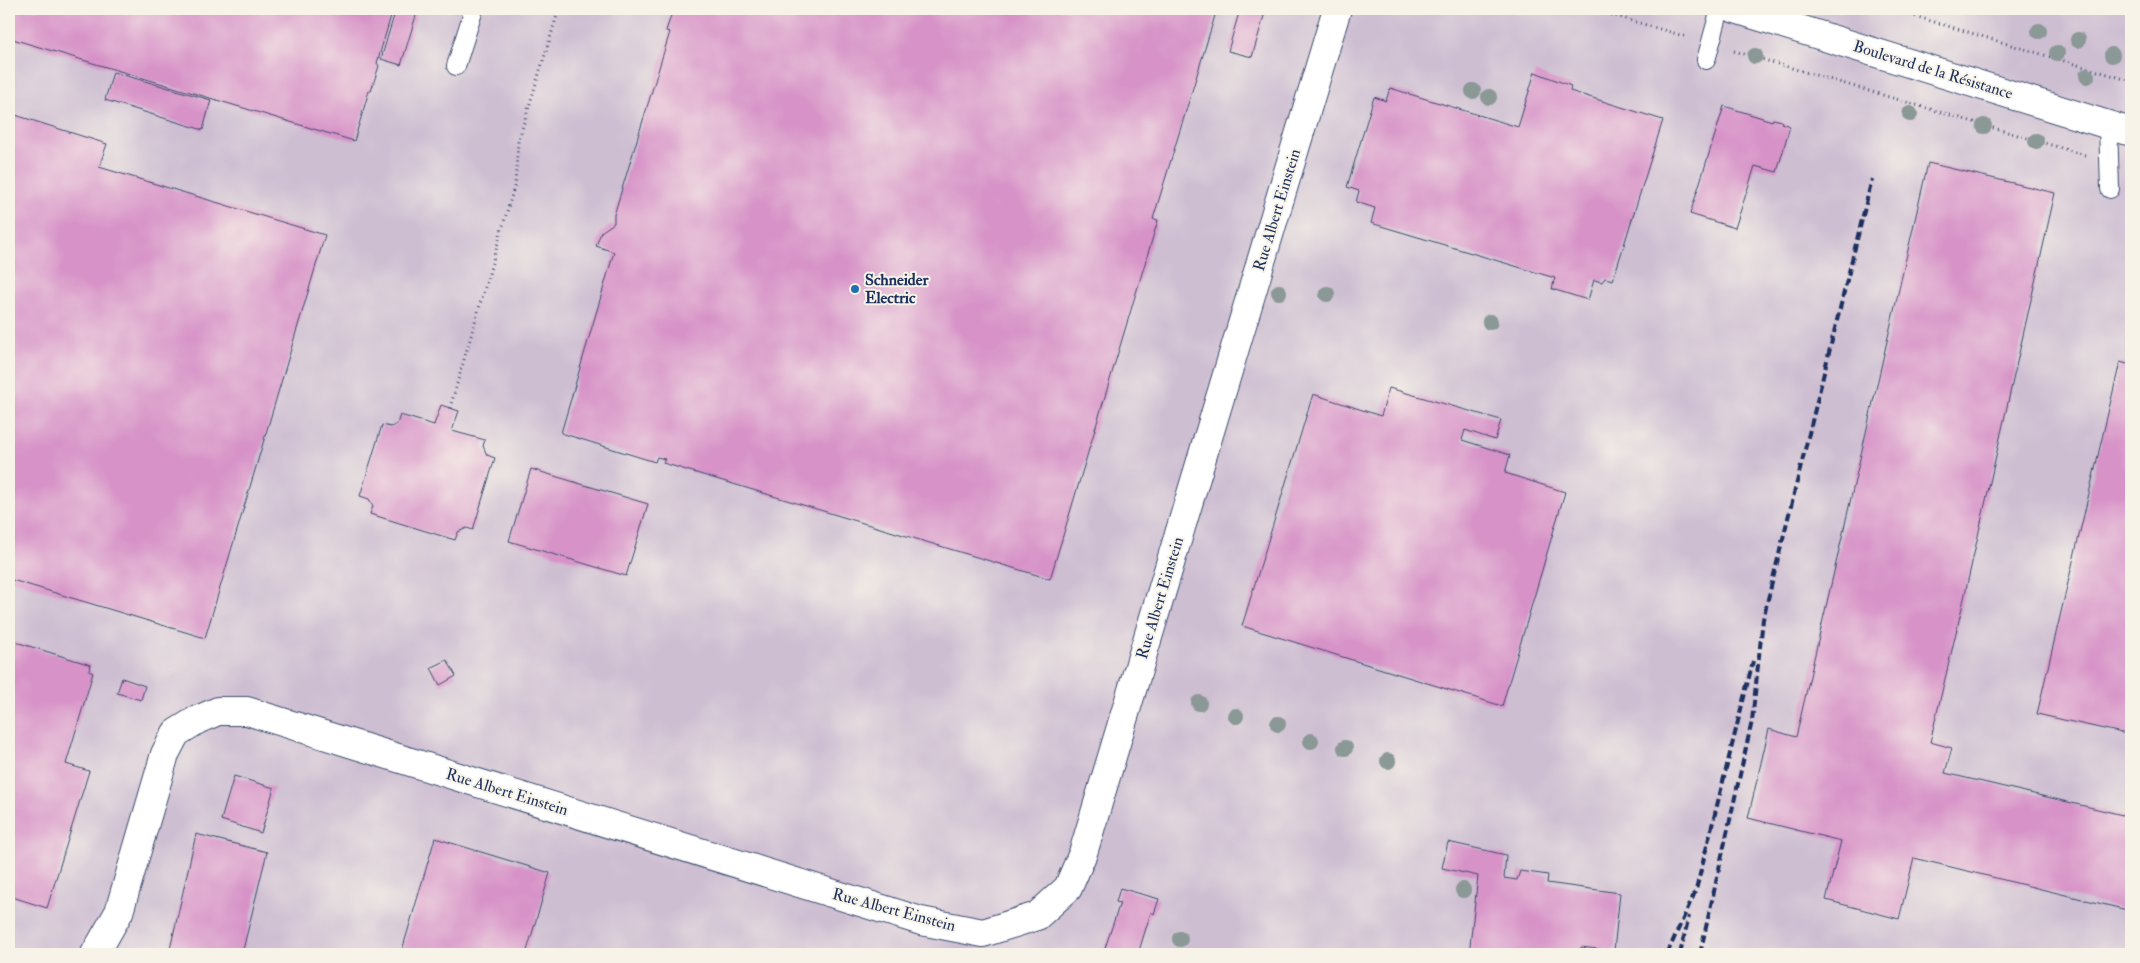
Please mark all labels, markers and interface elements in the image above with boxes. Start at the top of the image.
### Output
street label: Boulevard de la Résistance [1851,36,2016,104]
street label: Rue Albert Einstein [1249,146,1305,274]
place label: Schneider Electric [865,270,929,308]
marker: Schneider Electric [849,283,861,295]
street label: Rue Albert Einstein [1132,534,1188,662]
street label: Rue Albert Einstein [443,764,571,820]
street label: Rue Albert Einstein [830,884,958,936]

